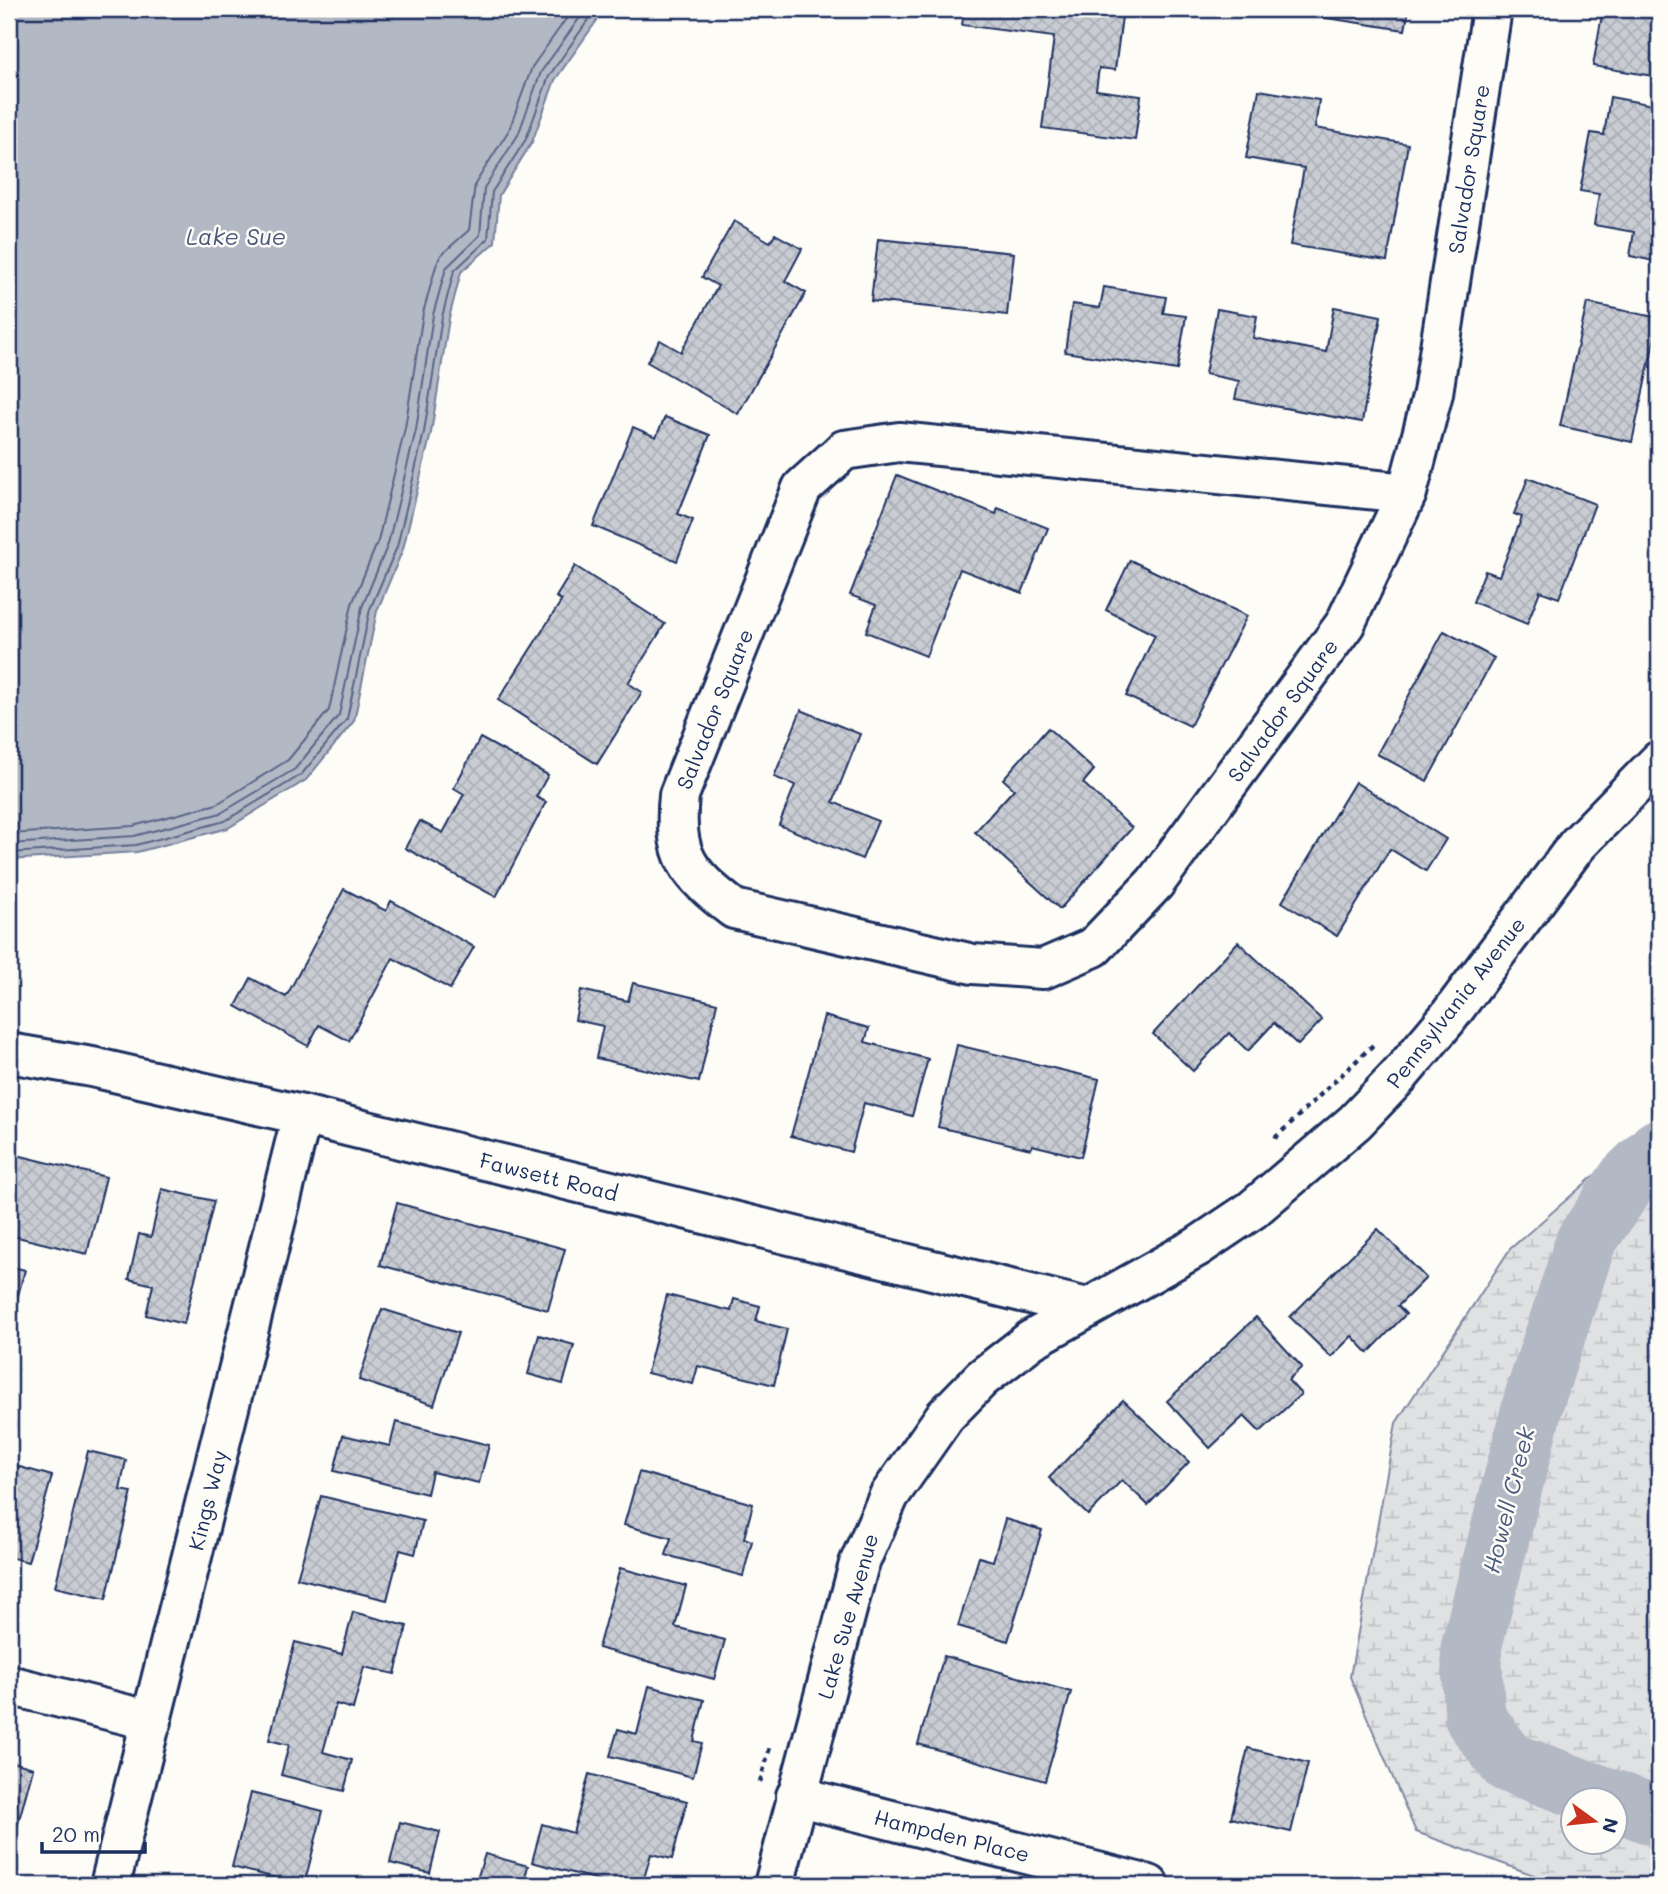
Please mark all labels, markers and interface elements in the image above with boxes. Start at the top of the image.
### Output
street label: Salvador Square [1441,83,1495,255]
water label: Lake Sue [186,221,286,251]
street label: Salvador Square [669,625,759,793]
street label: Salvador Square [1221,633,1343,787]
street label: Pennsylvania Avenue [1380,911,1530,1093]
street label: Fawsett Road [477,1146,621,1206]
water label: Howell Creek [1475,1423,1541,1576]
street label: Kings Way [182,1447,232,1553]
street label: Lake Sue Avenue [810,1530,884,1702]
north arrow [1560,1786,1630,1856]
street label: Hampden Place [872,1803,1032,1867]
scale bar [42,1810,145,1854]
text: N [1597,1815,1625,1836]
text: 20 m [52,1820,100,1847]

